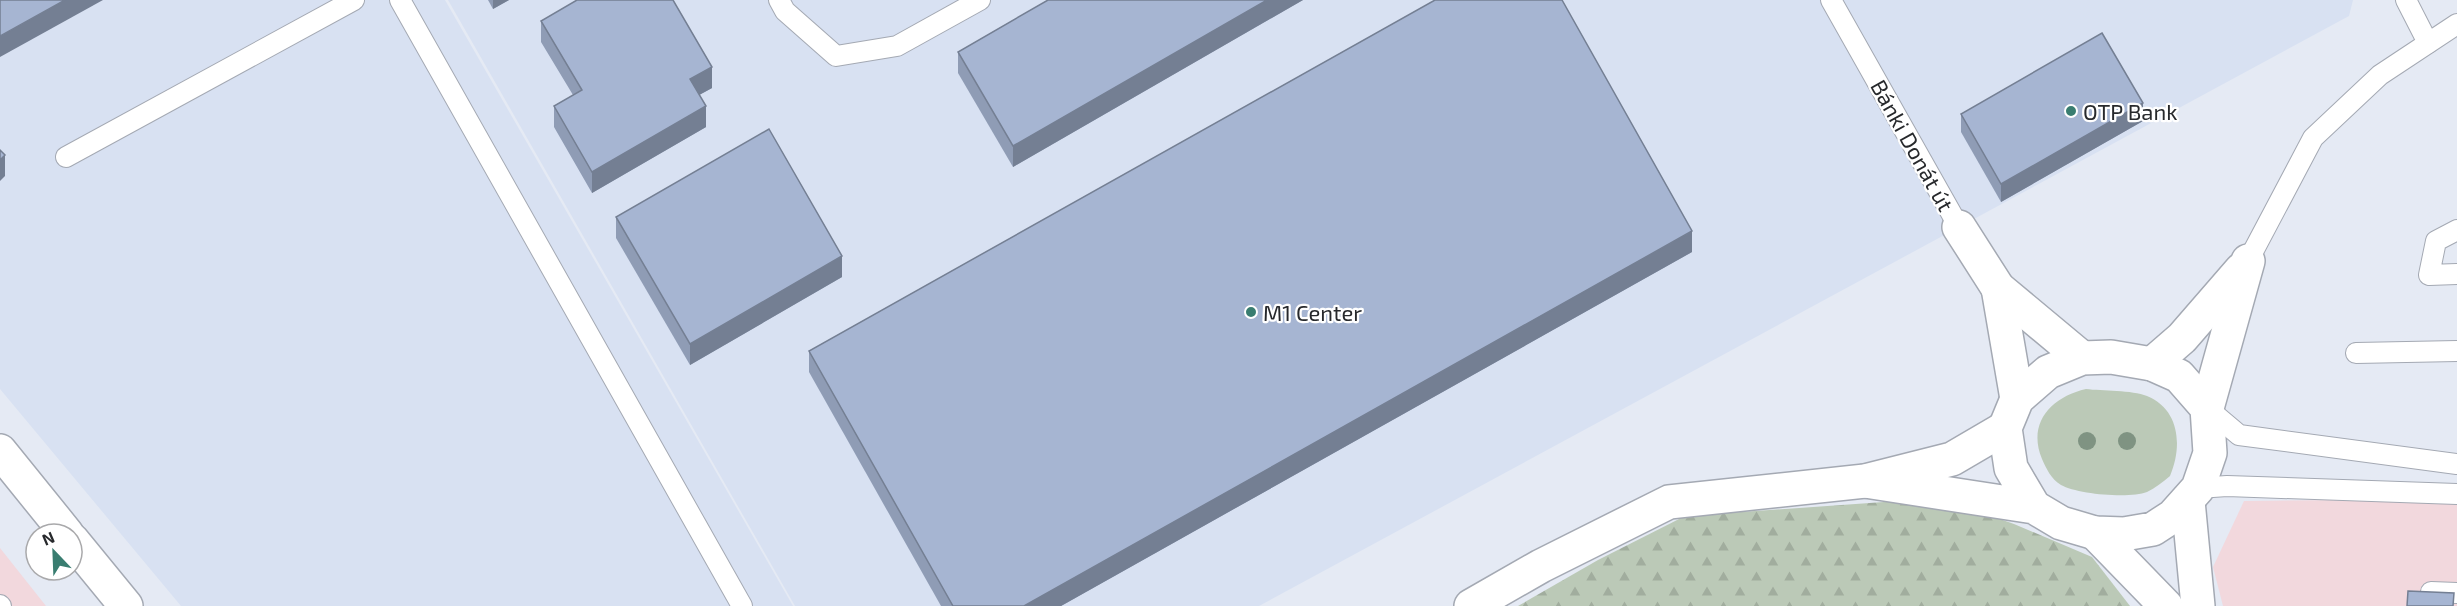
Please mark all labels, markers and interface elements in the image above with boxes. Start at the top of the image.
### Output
street label: Bánki Donát út [1866,75,1960,215]
place label: OTP Bank [2083,98,2177,124]
marker: OTP Bank [2064,104,2078,118]
place label: M1 Center [1263,299,1362,325]
marker: M1 Center [1244,305,1258,319]
north arrow [24,522,84,582]
text: N [39,527,57,549]

